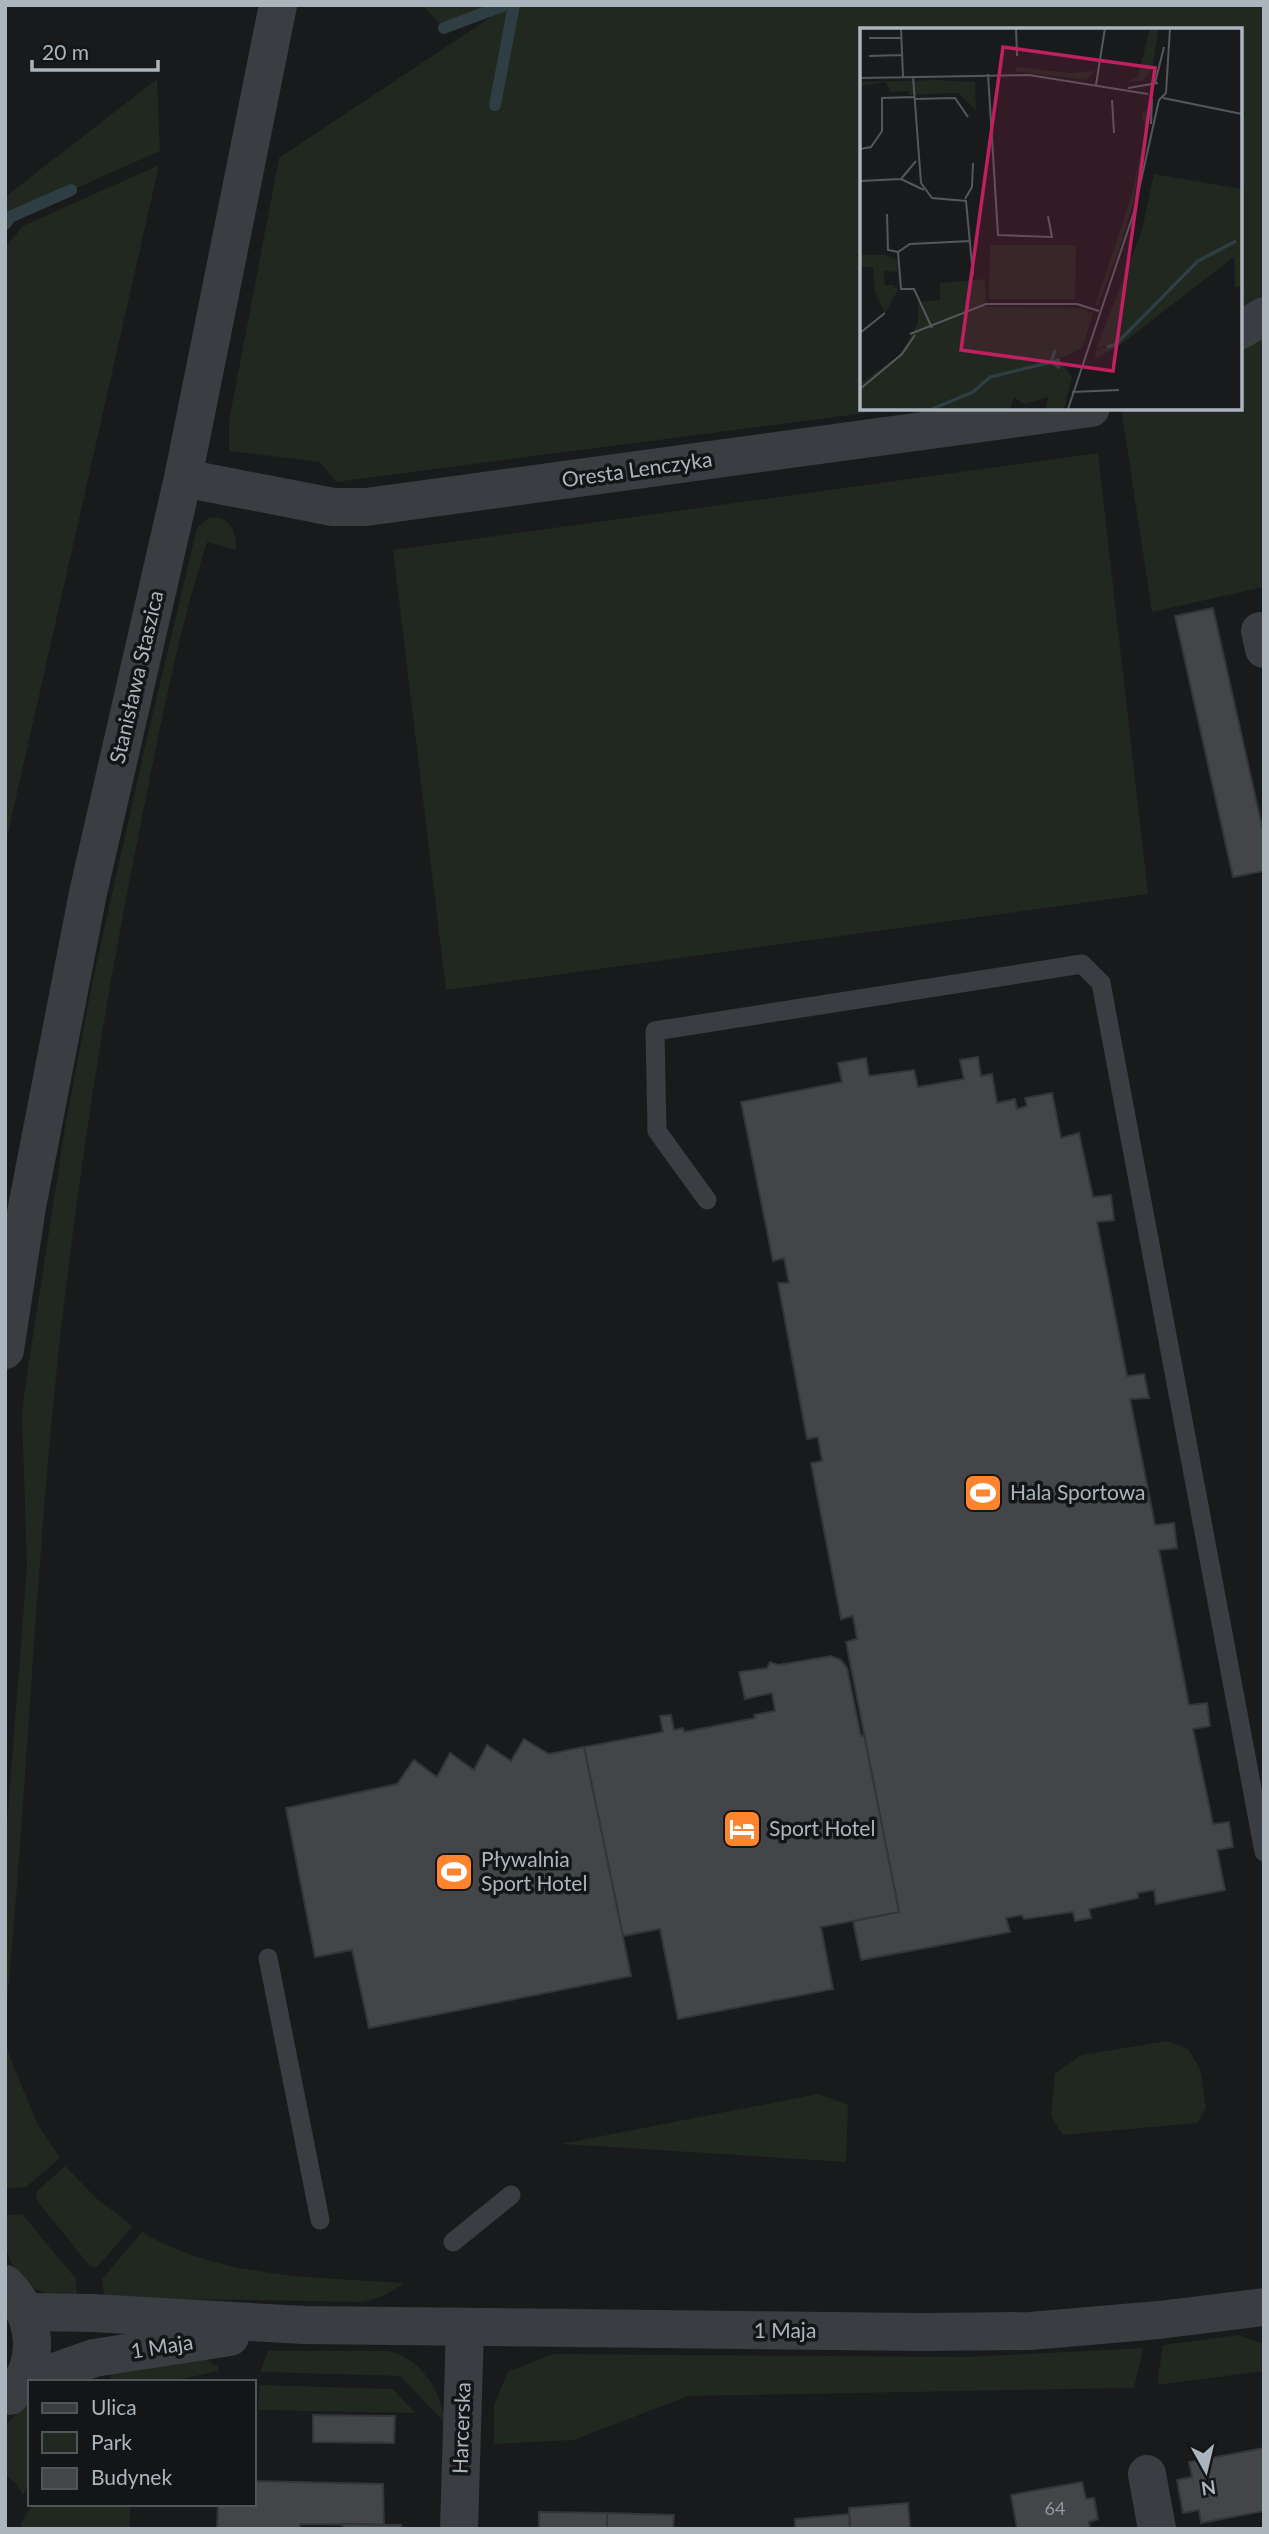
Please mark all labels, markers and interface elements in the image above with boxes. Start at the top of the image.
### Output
scale bar [32,28,158,72]
inset map [860,28,1241,410]
text: 20 m [42,39,89,64]
street label: Oresta Lenczyka [560,446,714,491]
street label: Stanisława Staszica [103,588,168,766]
sports icon: Hala Sportowa [962,1472,1004,1514]
place label: Hala Sportowa [1010,1479,1145,1504]
hotel icon: Sport Hotel [721,1808,763,1850]
place label: Sport Hotel [769,1815,875,1840]
place label: Pływalnia Sport Hotel [481,1846,587,1895]
sports icon: Pływalnia Sport Hotel [433,1851,475,1893]
street label: 1 Maja [754,2317,816,2342]
street label: 1 Maja [129,2328,195,2363]
legend [28,2380,256,2506]
street label: Harcerska [446,2382,475,2474]
text: Ulica [91,2394,137,2419]
text: Park [91,2429,132,2454]
north arrow [1171,2436,1241,2506]
text: Budynek [91,2464,172,2489]
text: N [1200,2476,1217,2501]
house number: 64 [1045,2497,1065,2519]

